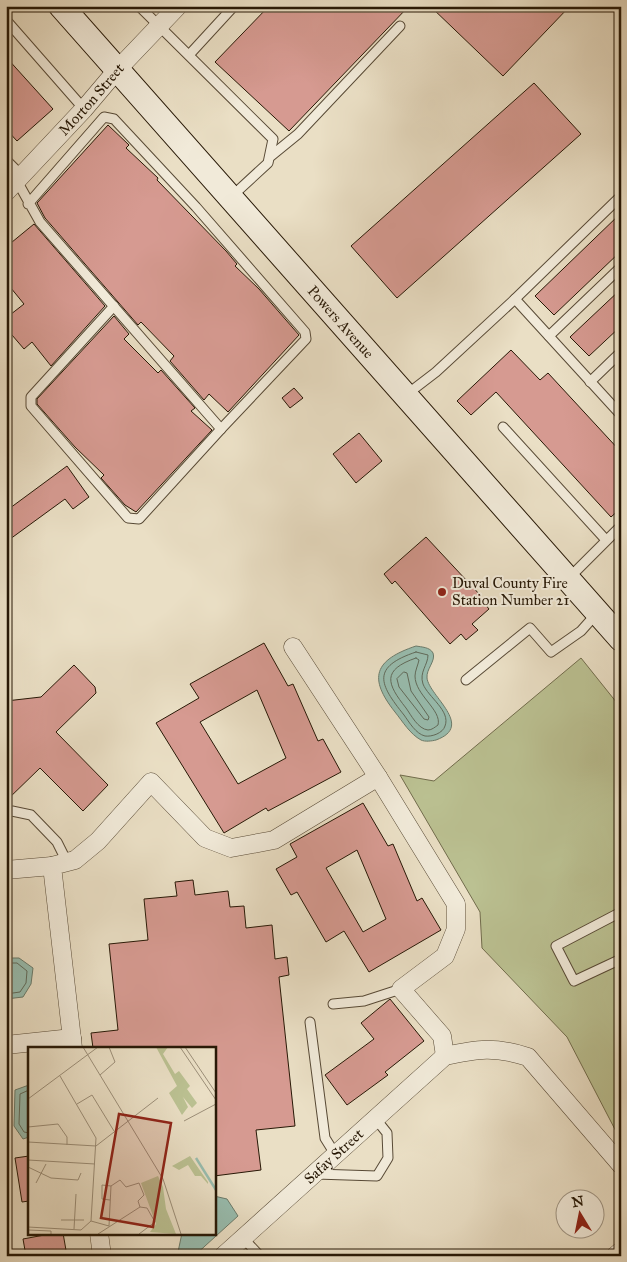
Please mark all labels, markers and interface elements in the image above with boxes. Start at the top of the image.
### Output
street label: Morton Street [55,59,128,139]
street label: Powers Avenue [304,282,378,362]
place label: Duval County Fire Station Number 21 [452,574,569,609]
marker: Duval County Fire Station Number 21 [436,586,448,598]
inset map [28,1047,215,1234]
street label: Safay Street [300,1124,368,1188]
north arrow [554,1190,604,1240]
text: N [571,1192,585,1211]

